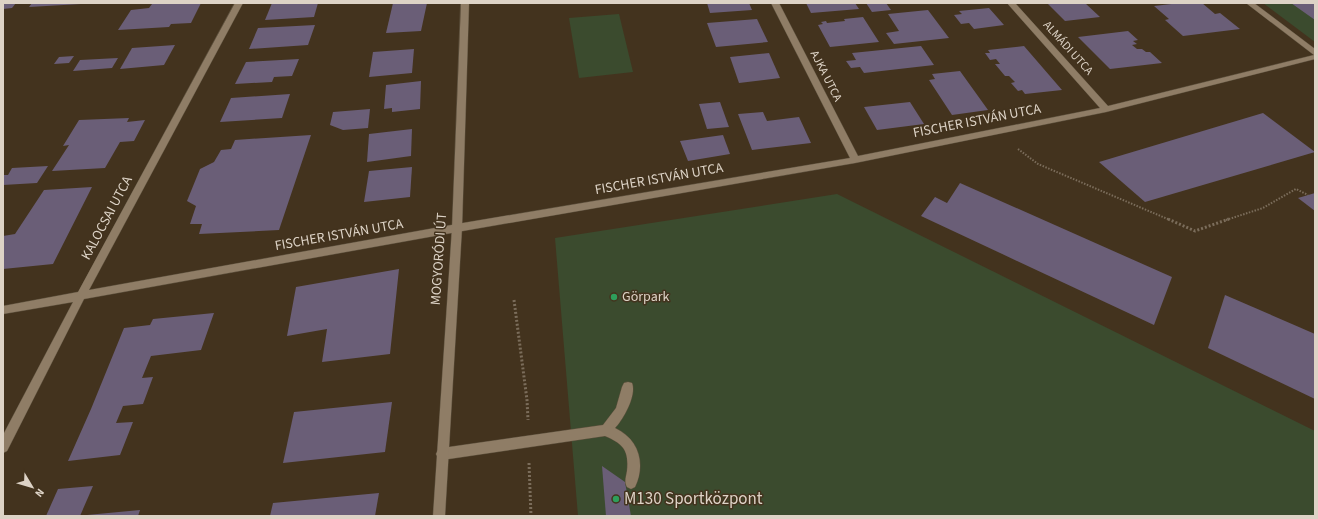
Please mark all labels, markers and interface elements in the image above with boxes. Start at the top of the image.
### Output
street label: ALMÁDI UTCA [1039,17,1097,79]
street label: AJKA UTCA [806,48,846,105]
street label: FISCHER ISTVÁN UTCA [911,99,1043,143]
street label: FISCHER ISTVÁN UTCA [593,158,725,200]
street label: KALOCSAI UTCA [76,172,138,263]
street label: MOGYORÓDI ÚT [426,212,452,306]
street label: FISCHER ISTVÁN UTCA [273,214,405,256]
place label: Görpark [622,287,670,307]
marker: Görpark [609,292,619,302]
north arrow [12,467,52,507]
text: N [31,485,48,500]
place label: M130 Sportközpont [624,487,763,511]
marker: M130 Sportközpont [611,494,621,504]

